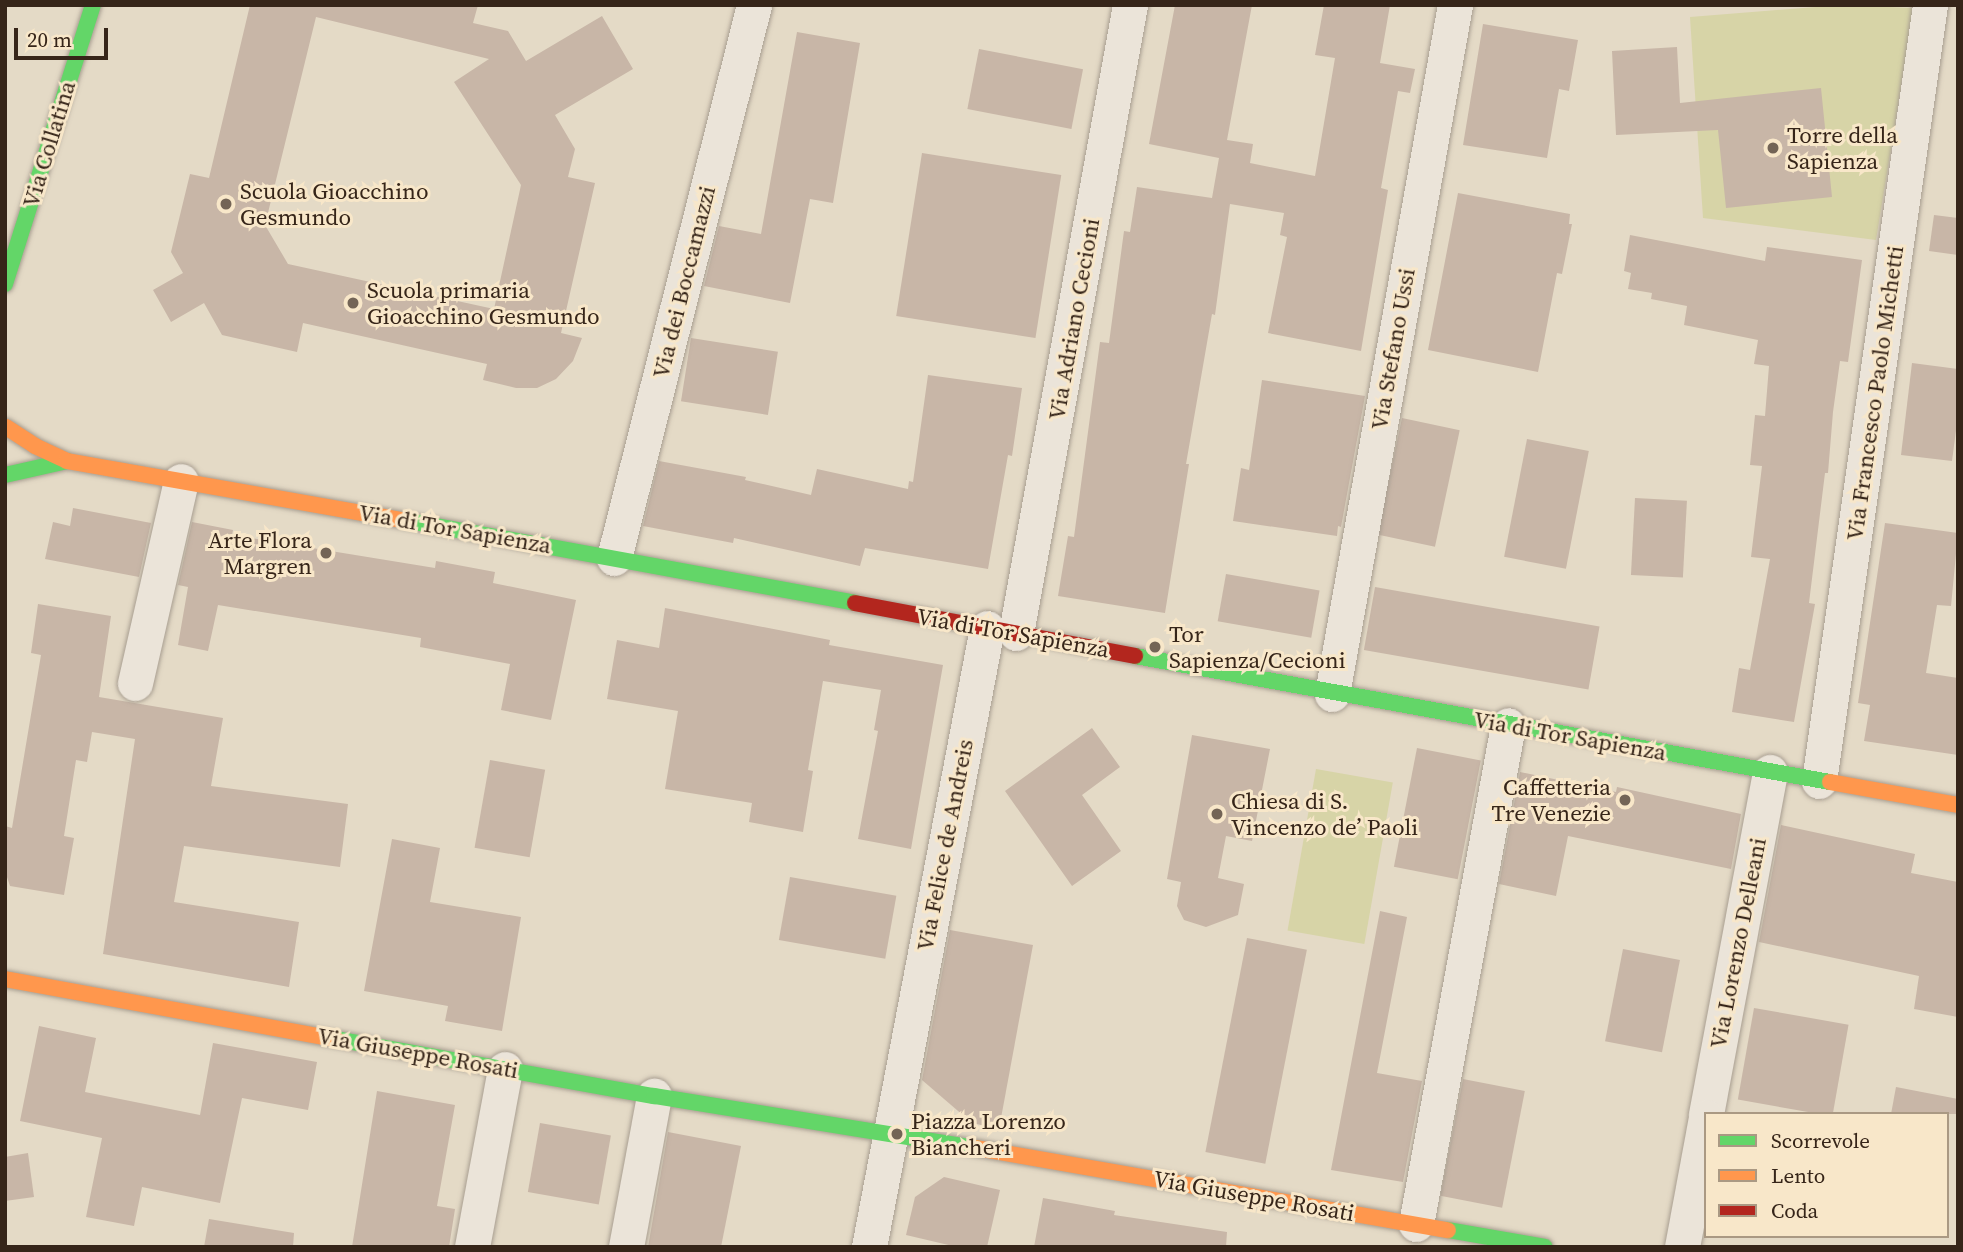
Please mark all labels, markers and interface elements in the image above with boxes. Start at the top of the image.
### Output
scale bar [18,14,112,58]
text: 20 m [27,25,72,54]
street label: Via Collatina [17,77,81,211]
place label: Torre della Sapienza [1787,121,1898,175]
marker: Torre della Sapienza [1765,140,1781,156]
place label: Scuola Gioacchino Gesmundo [240,177,429,231]
street label: Via dei Boccamazzi [647,183,721,381]
marker: Scuola Gioacchino Gesmundo [218,196,234,212]
street label: Via Adriano Cecioni [1043,216,1105,422]
street label: Via Francesco Paolo Michetti [1841,244,1909,542]
street label: Via Stefano Ussi [1365,266,1421,432]
place label: Scuola primaria Gioacchino Gesmundo [367,276,600,330]
marker: Scuola primaria Gioacchino Gesmundo [345,295,361,311]
street label: Via di Tor Sapienza [357,498,553,560]
place label: Arte Flora Margren [208,526,312,580]
marker: Arte Flora Margren [318,545,334,561]
street label: Via di Tor Sapienza [915,602,1111,664]
place label: Tor Sapienza/Cecioni [1169,620,1345,674]
marker: Tor Sapienza/Cecioni [1147,639,1163,655]
street label: Via di Tor Sapienza [1472,705,1668,767]
street label: Via Felice de Andreis [911,737,979,953]
place label: Caffetteria Tre Venezie [1491,773,1611,827]
place label: Chiesa di S. Vincenzo de’ Paoli [1231,787,1418,841]
marker: Caffetteria Tre Venezie [1617,792,1633,808]
marker: Chiesa di S. Vincenzo de’ Paoli [1209,806,1225,822]
street label: Via Lorenzo Delleani [1704,835,1772,1051]
street label: Via Giuseppe Rosati [316,1022,520,1084]
place label: Piazza Lorenzo Biancheri [911,1107,1066,1161]
legend [1704,1112,1949,1238]
marker: Piazza Lorenzo Biancheri [889,1126,905,1142]
text: Scorrevole [1771,1126,1870,1155]
text: Lento [1771,1161,1825,1190]
street label: Via Giuseppe Rosati [1152,1165,1356,1227]
text: Coda [1771,1196,1818,1225]

